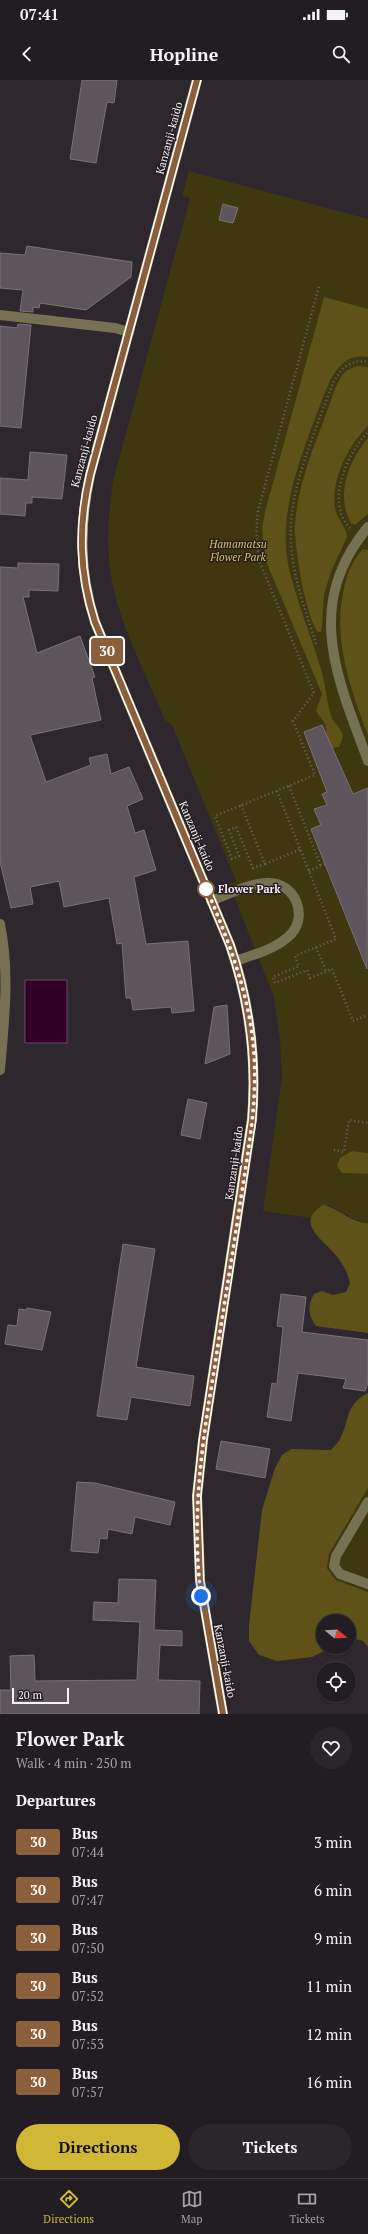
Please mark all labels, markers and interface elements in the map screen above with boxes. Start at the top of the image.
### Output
text: 07:41 [20,4,59,24]
text: Hopline [150,42,218,66]
icon: back [16,43,38,65]
icon: search [330,43,352,65]
street label: Kanzanji-kaido [153,100,185,176]
street label: Kanzanji-kaido [68,413,100,489]
park label: Hamamatsu Flower Park [208,537,267,564]
line badge: 30 [89,638,125,664]
text: 30 [99,641,115,660]
street label: Kanzanji-kaido [176,799,218,873]
marker: Flower Park [197,880,215,898]
place label: Flower Park [218,882,281,896]
street label: Kanzanji-kaido [222,1125,246,1201]
your location [191,1586,211,1606]
north arrow [316,1614,356,1654]
map controls [316,1614,356,1702]
street label: Kanzanji-kaido [211,1623,239,1699]
button: locate [316,1662,356,1702]
scale bar [12,1686,69,1705]
text: 20 m [18,1688,42,1702]
text: Flower Park [16,1726,124,1751]
button: heart [310,1727,352,1769]
text: Walk · 4 min · 250 m [16,1754,131,1772]
text: Departures [16,1790,96,1810]
text: Bus [72,1823,98,1843]
text: 30 [30,1832,46,1851]
text: 3 min [314,1832,352,1852]
text: 07:44 [72,1843,104,1861]
text: Bus [72,1871,98,1891]
text: 30 [30,1880,46,1899]
text: 6 min [314,1880,352,1900]
text: 07:47 [72,1891,104,1909]
text: Bus [72,1919,98,1939]
text: 30 [30,1928,46,1947]
text: 9 min [314,1928,352,1948]
text: 07:50 [72,1939,104,1957]
text: Bus [72,1967,98,1987]
text: 30 [30,1976,46,1995]
text: 11 min [306,1976,352,1996]
text: 07:52 [72,1987,104,2005]
text: Bus [72,2015,98,2035]
text: 30 [30,2024,46,2043]
text: 12 min [306,2024,352,2044]
text: 07:53 [72,2035,104,2053]
text: Bus [72,2063,98,2083]
text: 30 [30,2072,46,2091]
text: 16 min [306,2072,352,2092]
text: 07:57 [72,2083,104,2101]
button: Directions [16,2124,180,2170]
button: Tickets [188,2124,352,2170]
tab: Directions [43,2188,94,2226]
tab: Map [181,2188,203,2226]
tab: Tickets [289,2188,325,2226]

